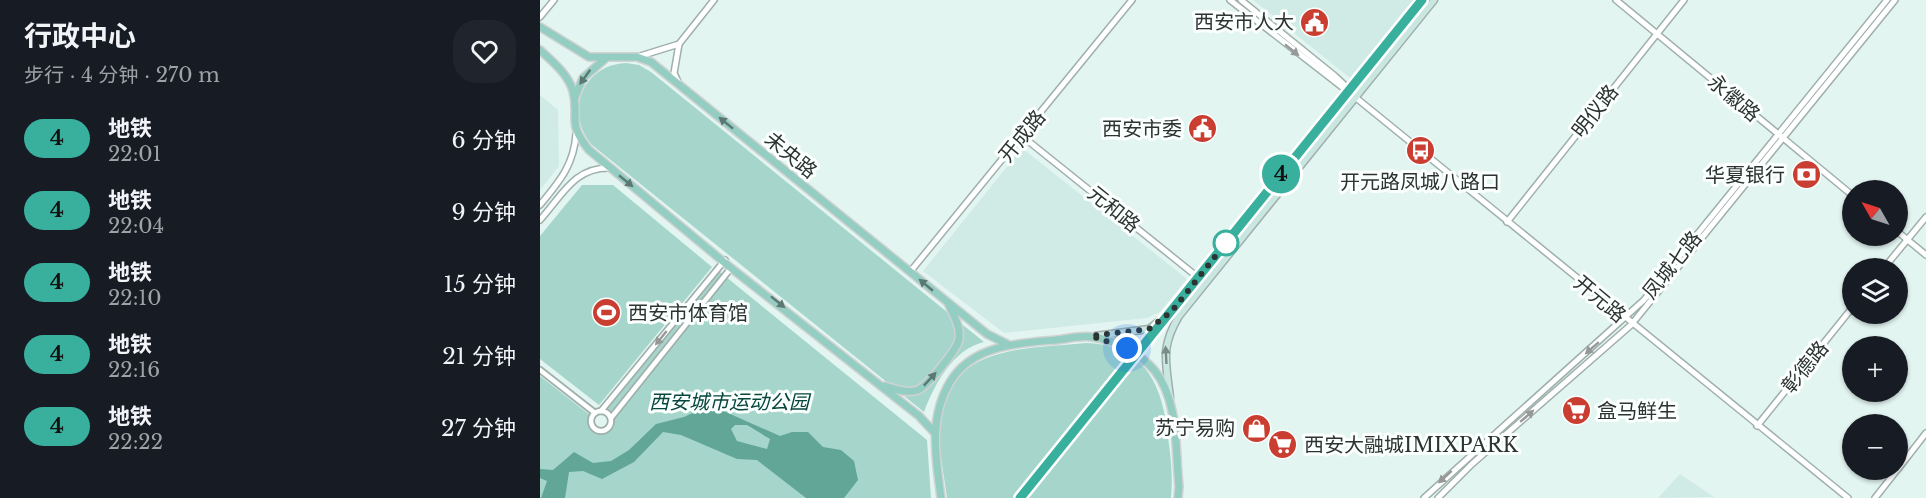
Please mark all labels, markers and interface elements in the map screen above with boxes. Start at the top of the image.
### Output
public building icon: 西安市人大 [1299,6,1331,38]
place label: 西安市人大 [1194,10,1294,34]
text: 行政中心 [24,19,136,54]
button: heart [453,20,516,83]
one-way arrow [1284,43,1299,55]
text: 步行 · 4 分钟 · 270 m [24,63,220,87]
one-way arrow [579,69,591,85]
street label: 永徽路 [1703,70,1765,126]
street label: 明仪路 [1567,80,1623,142]
street label: 开成路 [994,105,1050,167]
public building icon: 西安市委 [1187,113,1219,145]
text: 地铁 [108,115,152,142]
one-way arrow [719,117,734,130]
place label: 西安市委 [1102,117,1182,141]
text: 4 [50,125,64,151]
text: 6 分钟 [452,127,516,154]
street label: 未央路 [760,127,822,183]
bus stop icon: 开元路凤城八路口 [1404,135,1436,167]
text: 22:01 [108,142,162,166]
line badge: 4 [1262,154,1300,194]
bank icon: 华夏银行 [1790,159,1822,191]
text: 4 [1274,161,1288,187]
place label: 华夏银行 [1705,163,1785,187]
place label: 开元路凤城八路口 [1340,170,1500,194]
one-way arrow [618,175,634,188]
north arrow [1842,180,1908,246]
map controls [1842,180,1908,480]
street label: 元和路 [1083,181,1145,237]
text: 地铁 [108,187,152,214]
text: 4 [50,197,64,223]
text: 9 分钟 [452,199,516,226]
text: 22:04 [108,214,164,238]
street label: 凤城七路 [1638,226,1706,304]
unlabelled marker [1213,230,1239,256]
button: layers [1842,258,1908,324]
text: 地铁 [108,259,152,286]
text: 4 [50,269,64,295]
text: 15 分钟 [443,271,516,298]
street label: 开元路 [1569,271,1631,327]
one-way arrow [919,279,934,292]
text: 22:10 [108,286,162,310]
one-way arrow [770,296,785,308]
sports icon: 西安市体育馆 [591,297,623,329]
place label: 西安市体育馆 [628,301,748,325]
one-way arrow [655,330,668,346]
text: 地铁 [108,331,152,358]
your location [1112,333,1142,363]
street label: 彰德路 [1777,336,1833,398]
button: + [1842,336,1908,402]
text: 4 [50,341,64,367]
one-way arrow [1584,341,1599,355]
text: 21 分钟 [442,343,516,370]
one-way arrow [1162,345,1171,364]
text: 22:16 [108,358,160,382]
one-way arrow [923,371,937,386]
park label: 西安城市运动公园 [649,390,812,414]
supermarket icon: 盒马鲜生 [1560,395,1592,427]
place label: 盒马鲜生 [1597,399,1677,423]
text: 地铁 [108,403,152,430]
one-way arrow [1519,410,1534,423]
shop icon: 苏宁易购 [1240,412,1272,444]
text: 4 [50,413,64,439]
button: − [1842,414,1908,480]
text: 27 分钟 [441,415,516,442]
place label: 苏宁易购 [1155,416,1235,440]
supermarket icon: 西安大融城IMIXPARK [1267,429,1299,461]
text: 22:22 [108,430,163,454]
place label: 西安大融城IMIXPARK [1304,433,1519,457]
one-way arrow [1438,470,1453,483]

